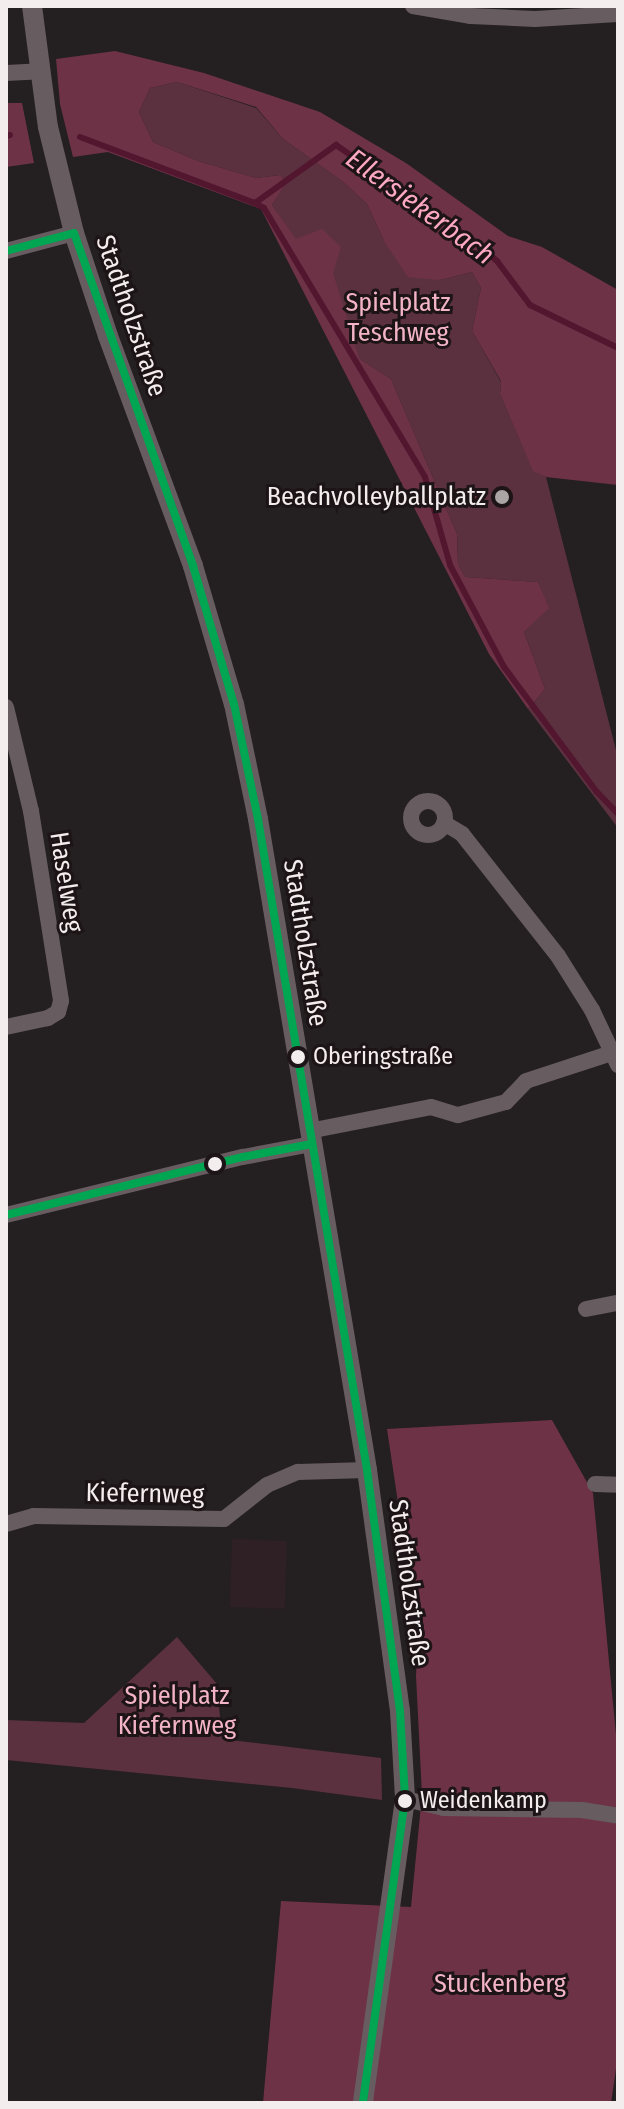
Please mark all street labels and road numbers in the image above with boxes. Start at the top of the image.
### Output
street label: Stadtholzstraße [89,231,173,401]
street label: Haselweg [43,830,89,934]
street label: Stadtholzstraße [276,857,334,1029]
street label: Kiefernweg [85,1477,205,1511]
street label: Stadtholzstraße [382,1497,436,1669]

